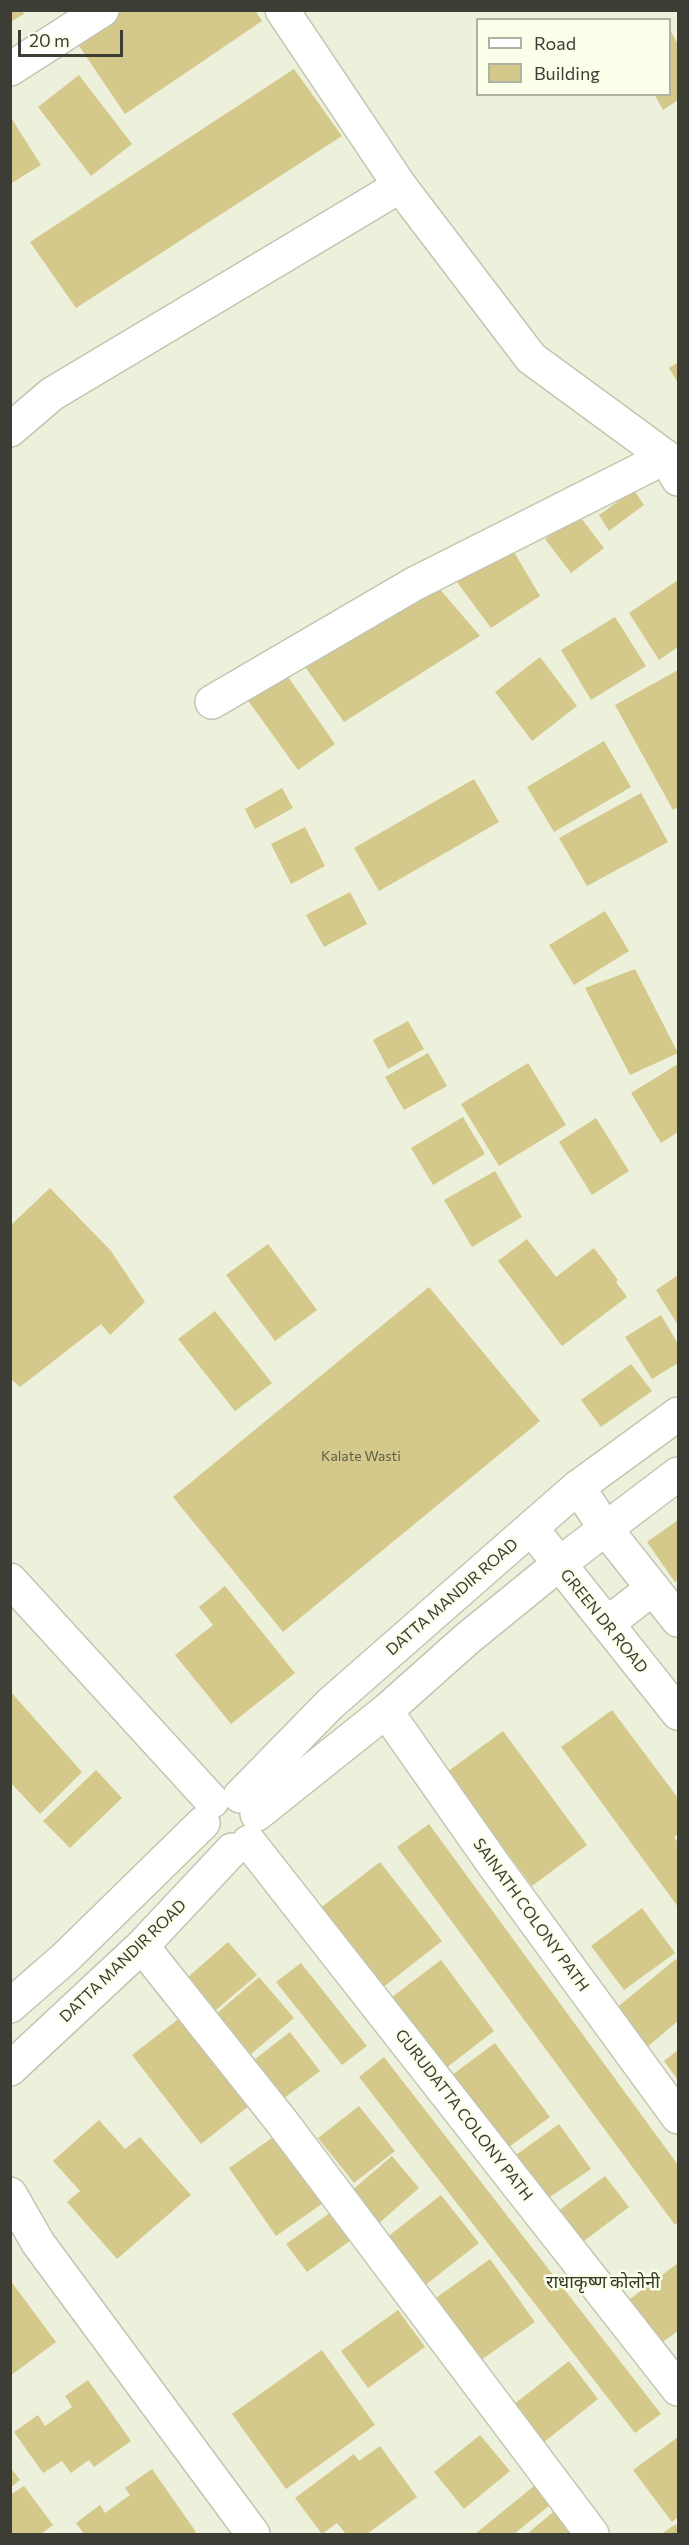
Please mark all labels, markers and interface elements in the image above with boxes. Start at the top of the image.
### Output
scale bar [21,18,126,56]
legend [476,18,671,96]
text: 20 m [29,29,70,51]
text: Road [534,32,576,54]
text: Building [534,62,600,84]
house number: Kalate Wasti [321,1448,401,1464]
street label: DATTA MANDIR ROAD [382,1534,522,1660]
street label: GREEN DR ROAD [556,1565,652,1677]
street label: SAINATH COLONY PATH [469,1835,593,1995]
street label: DATTA MANDIR ROAD [56,1896,190,2026]
street label: GURUDATTA COLONY PATH [391,2025,537,2205]
district label: राधाकृष्ण कोलोनी [546,2271,660,2293]

